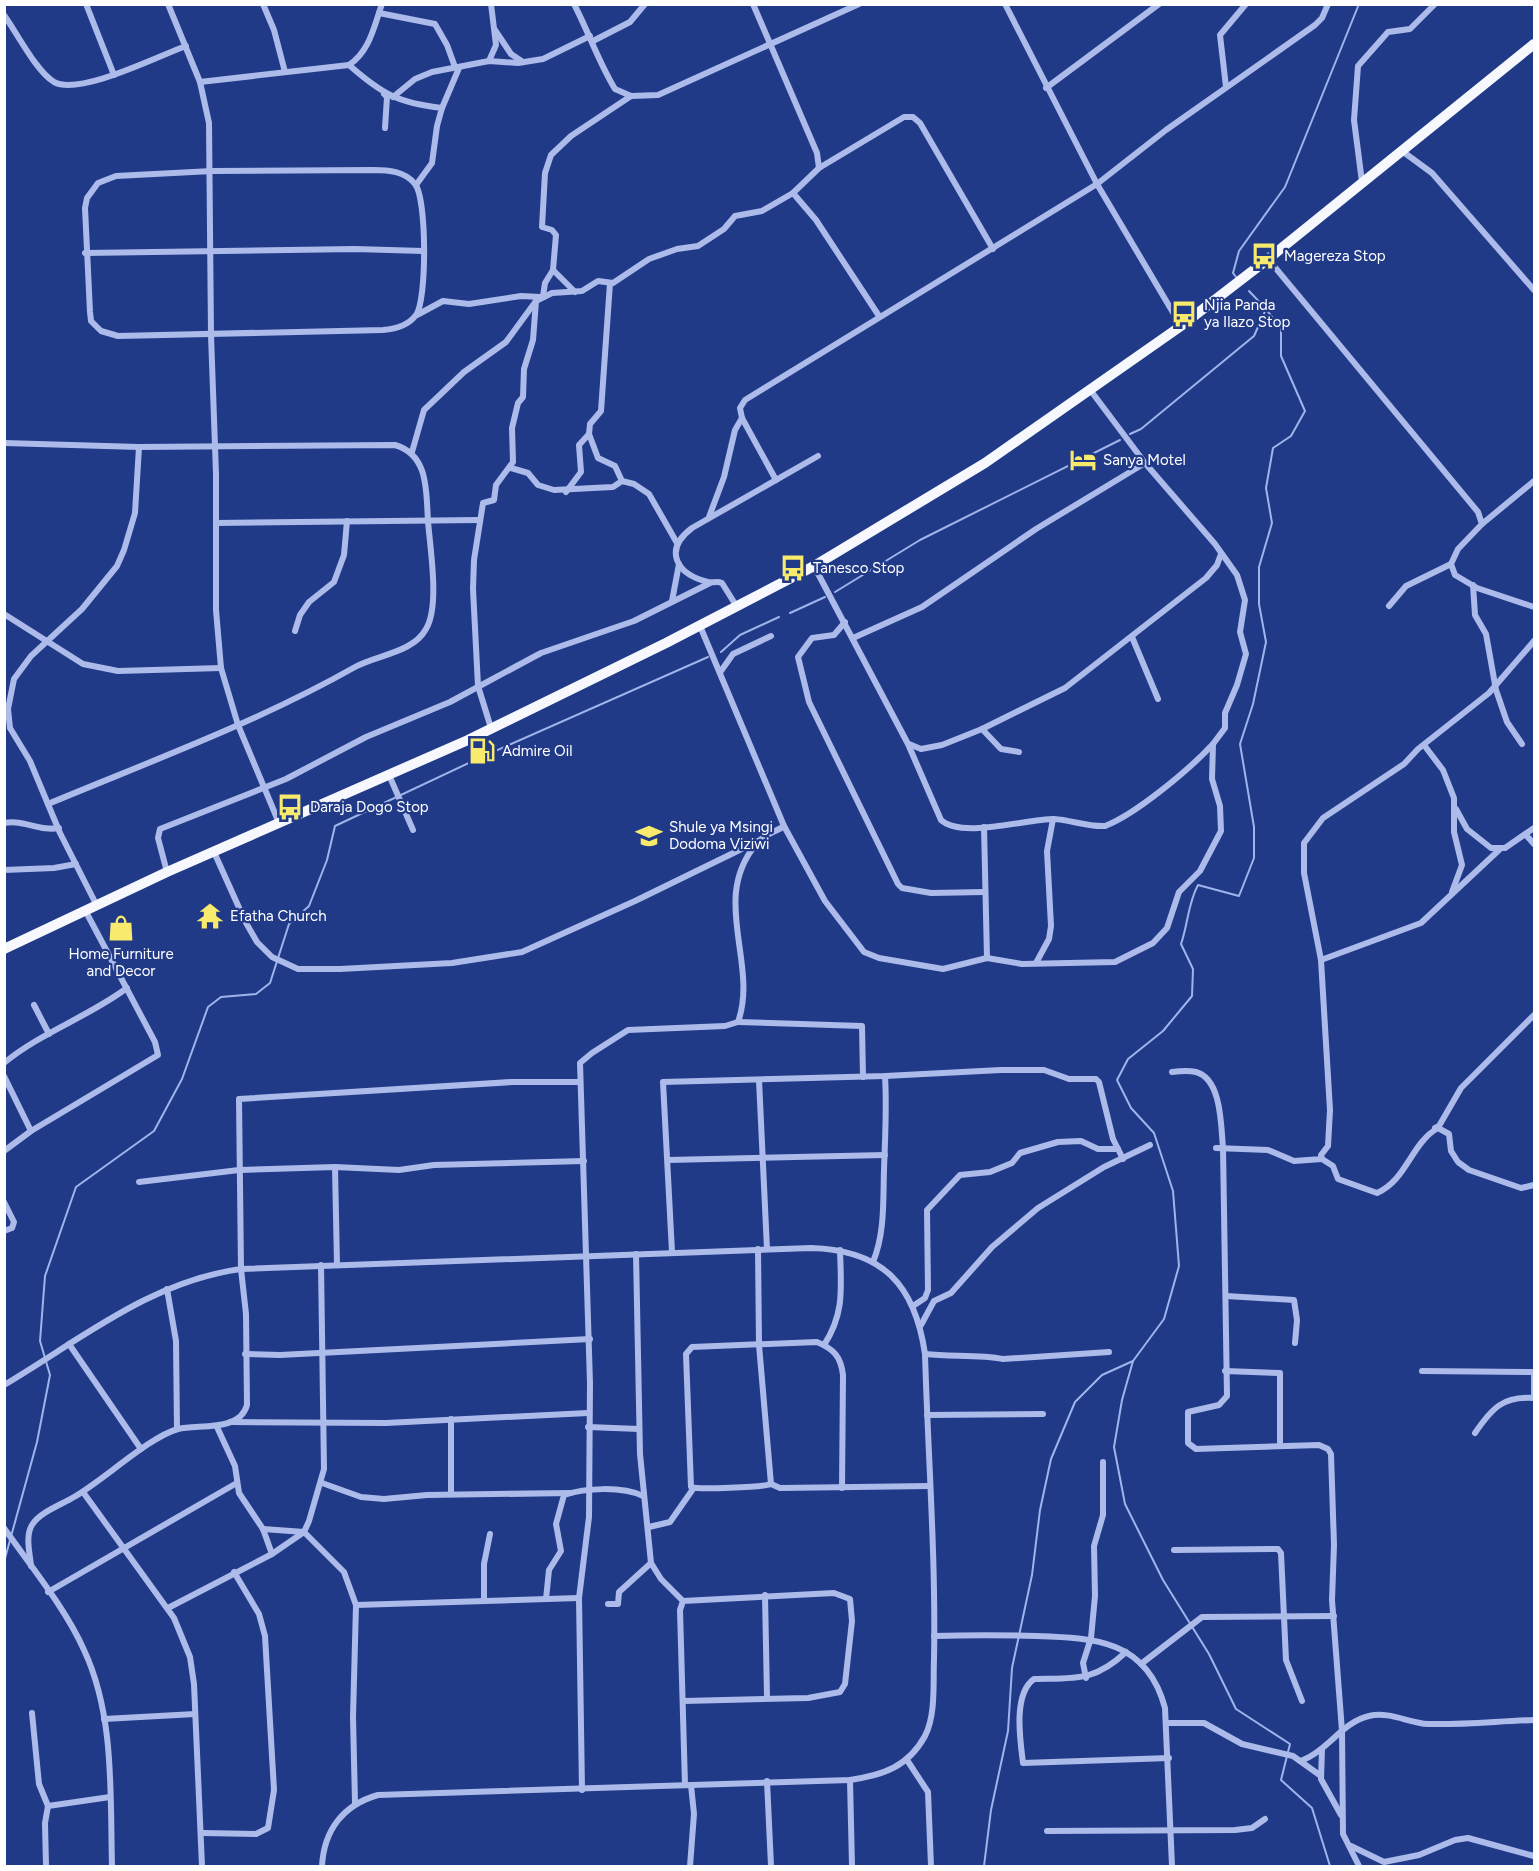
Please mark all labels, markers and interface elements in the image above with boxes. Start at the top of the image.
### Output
bus stop icon: Magereza Stop [1249,241,1279,271]
place label: Magereza Stop [1284,247,1386,265]
place label: Njia Panda ya Ilazo Stop [1204,296,1290,331]
bus stop icon: Njia Panda ya Ilazo Stop [1169,299,1199,329]
hotel icon: Sanya Motel [1068,445,1098,475]
place label: Sanya Motel [1103,451,1186,469]
bus stop icon: Tanesco Stop [778,553,808,583]
place label: Tanesco Stop [813,559,905,577]
fuel station icon: Admire Oil [467,736,497,766]
place label: Admire Oil [502,742,572,760]
bus stop icon: Daraja Dogo Stop [275,792,305,822]
place label: Daraja Dogo Stop [310,798,429,816]
place label: Shule ya Msingi Dodoma Viziwi [669,818,773,853]
school or university icon: Shule ya Msingi Dodoma Viziwi [634,821,664,851]
temple icon: Efatha Church [195,901,225,931]
place label: Efatha Church [230,907,327,925]
shop icon: Home Furniture and Decor [106,913,136,943]
place label: Home Furniture and Decor [68,945,174,980]

